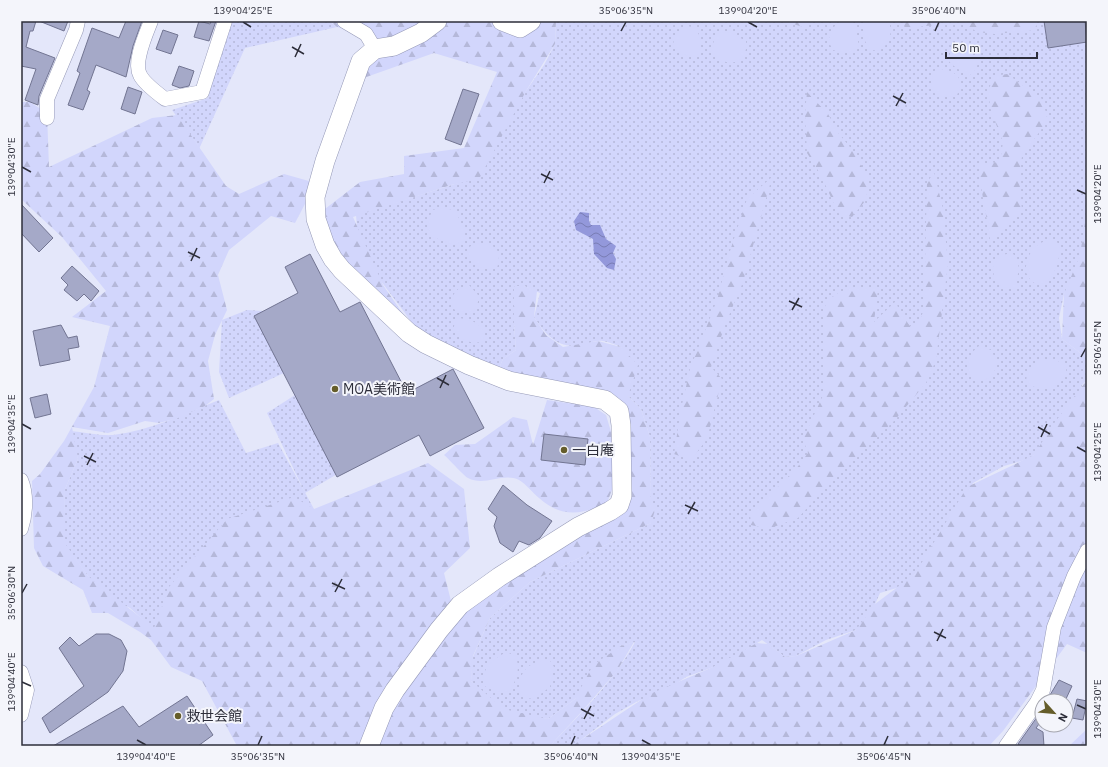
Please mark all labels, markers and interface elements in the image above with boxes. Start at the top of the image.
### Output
text: 139°04'25"E [213,4,273,17]
text: 35°06'35"N [599,4,653,17]
text: 139°04'20"E [718,4,778,17]
text: 35°06'40"N [912,4,966,17]
scale bar [946,34,1037,60]
text: 50 m [952,40,980,55]
text: 139°04'30"E [5,137,18,197]
text: 139°04'20"E [1091,164,1104,224]
text: 35°06'45"N [1091,321,1104,375]
place label: MOA美術館 [343,380,415,398]
marker: MOA美術館 [330,384,340,394]
text: 139°04'35"E [5,394,18,454]
text: 139°04'25"E [1091,422,1104,482]
place label: 一白庵 [572,441,614,459]
marker: 一白庵 [559,445,569,455]
text: 35°06'30"N [5,566,18,620]
text: 139°04'40"E [5,652,18,712]
text: 139°04'30"E [1091,679,1104,739]
north arrow [1034,693,1074,733]
place label: 救世会館 [186,707,242,725]
marker: 救世会館 [173,711,183,721]
text: N [1055,711,1071,724]
text: 139°04'40"E [116,750,176,763]
text: 35°06'35"N [231,750,285,763]
text: 35°06'40"N [544,750,598,763]
text: 139°04'35"E [621,750,681,763]
text: 35°06'45"N [857,750,911,763]

